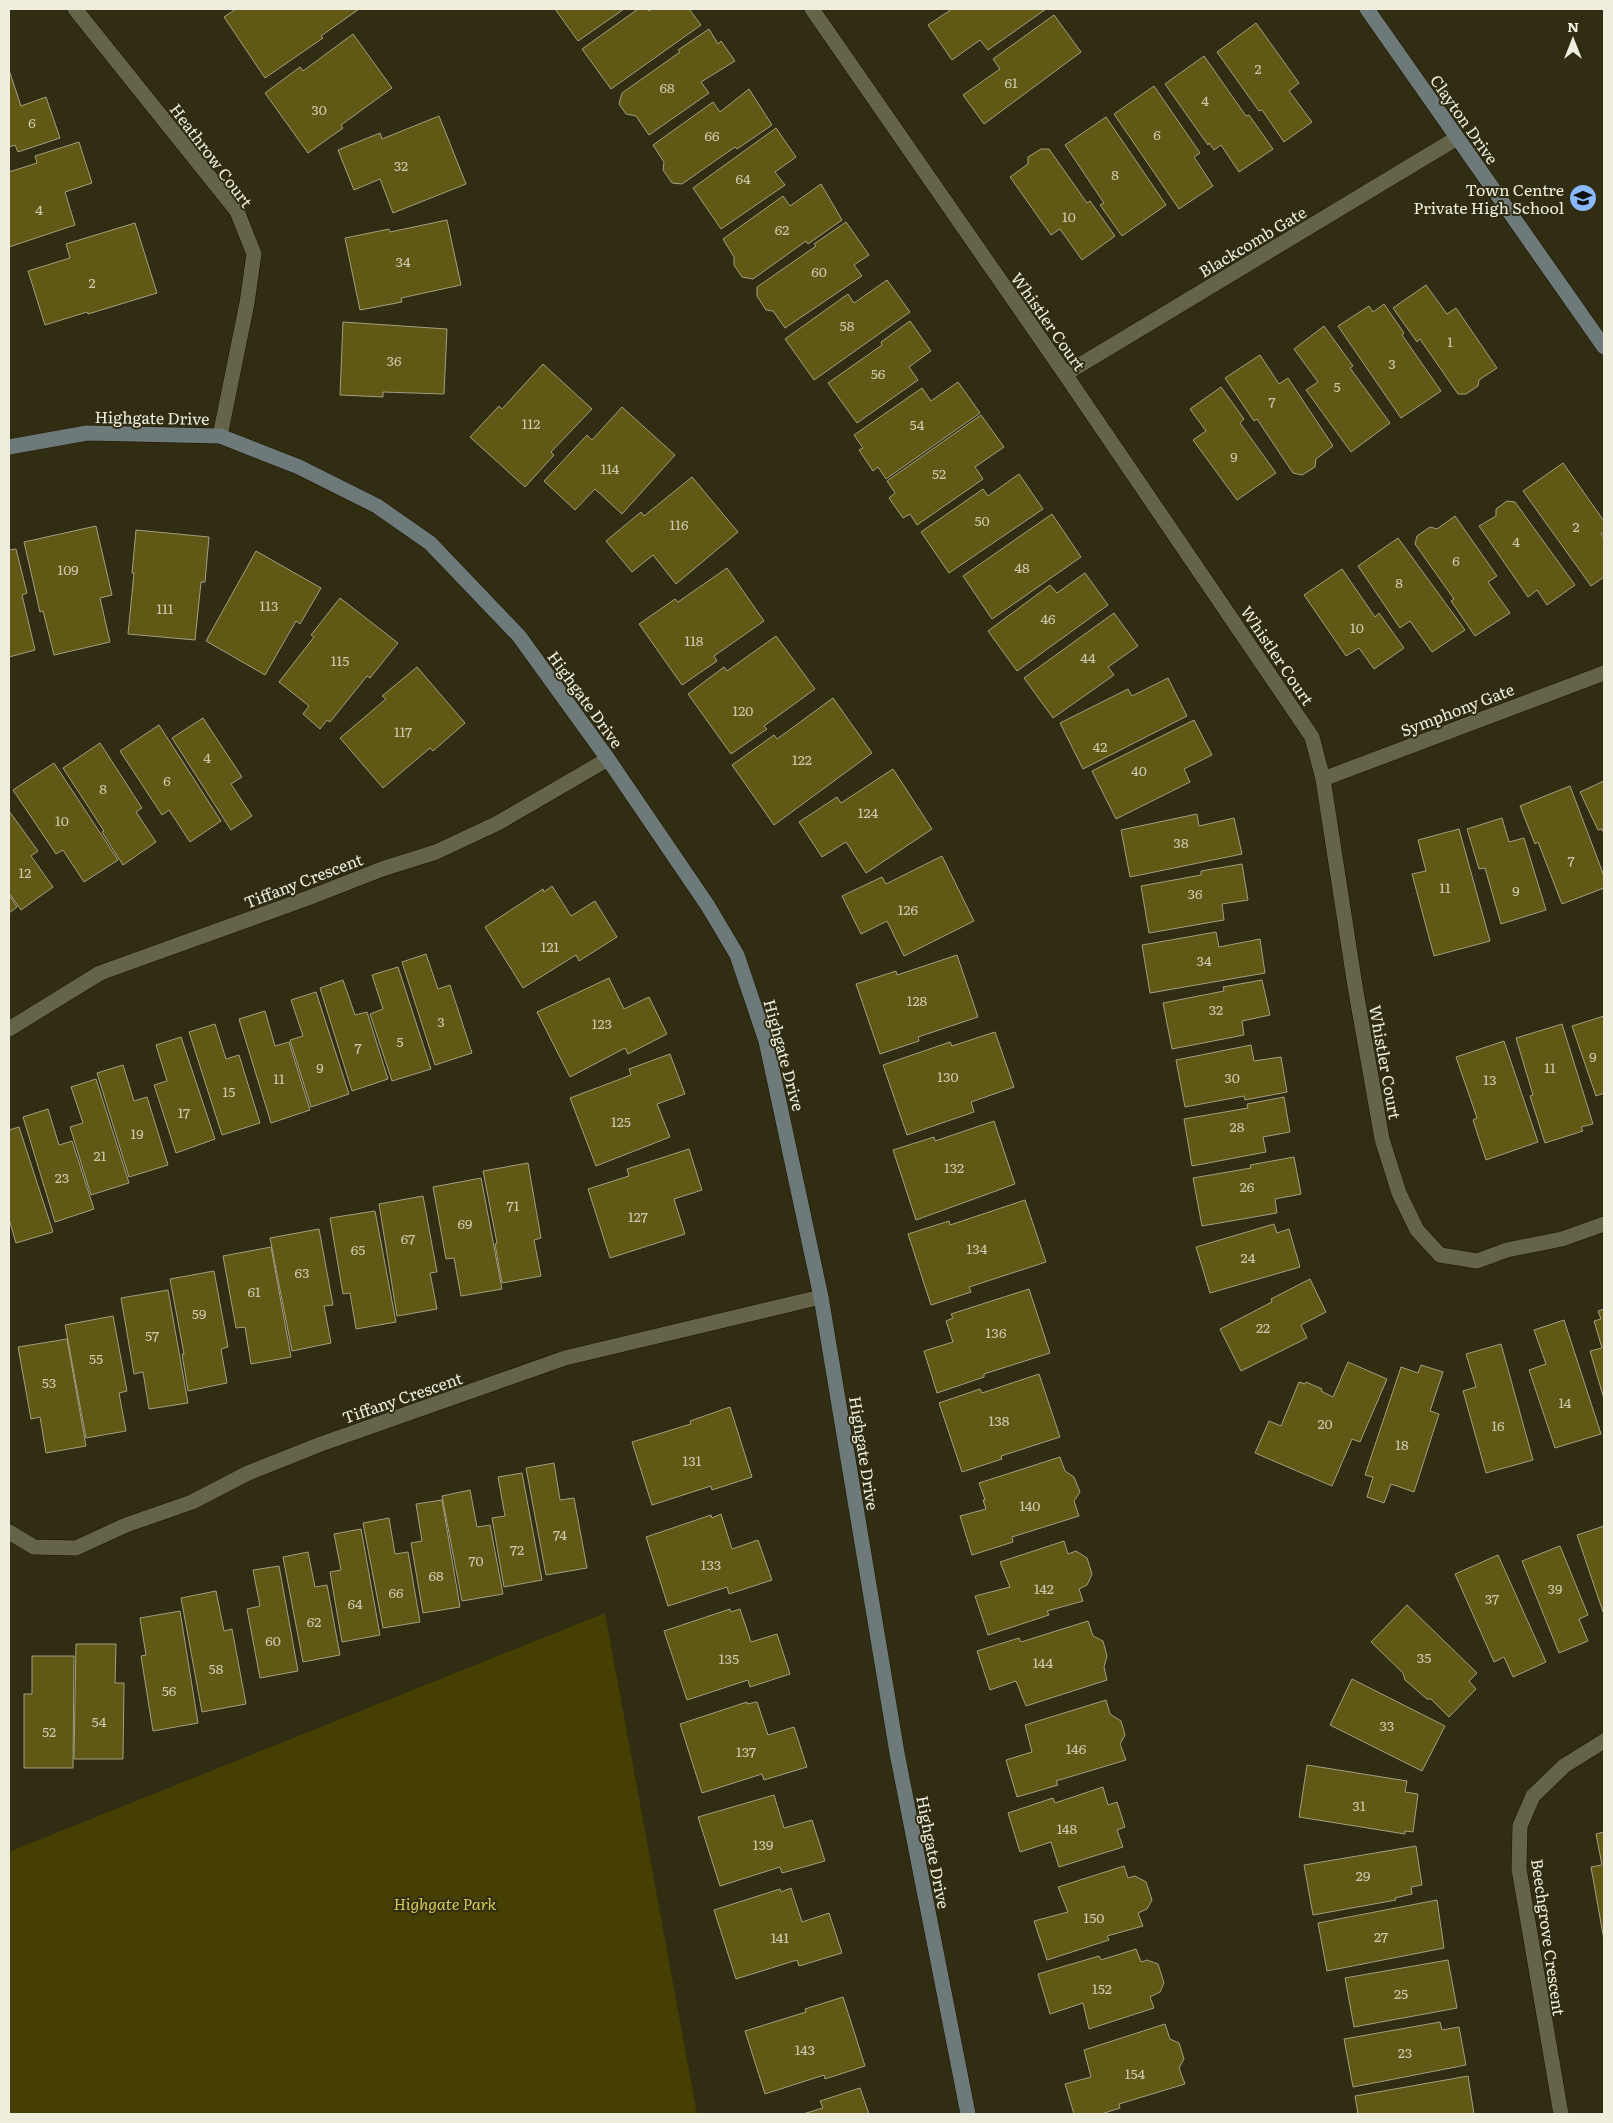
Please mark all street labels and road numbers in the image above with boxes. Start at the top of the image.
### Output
street label: Clayton Drive [1425,69,1505,169]
street label: Heathrow Court [165,98,259,212]
street label: Blackcomb Gate [1194,199,1310,283]
street label: Whistler Court [1006,267,1092,376]
street label: Highgate Drive [94,404,210,430]
street label: Whistler Court [1236,600,1321,710]
street label: Highgate Drive [543,645,629,753]
street label: Symphony Gate [1397,676,1517,742]
street label: Tiffany Crescent [240,846,366,914]
street label: Highgate Drive [759,996,811,1114]
street label: Whistler Court [1364,1003,1408,1122]
street label: Tiffany Crescent [339,1365,466,1429]
street label: Highgate Drive [844,1394,886,1512]
street label: Highgate Drive [911,1793,957,1911]
street label: Beechgrove Crescent [1526,1857,1572,2018]

